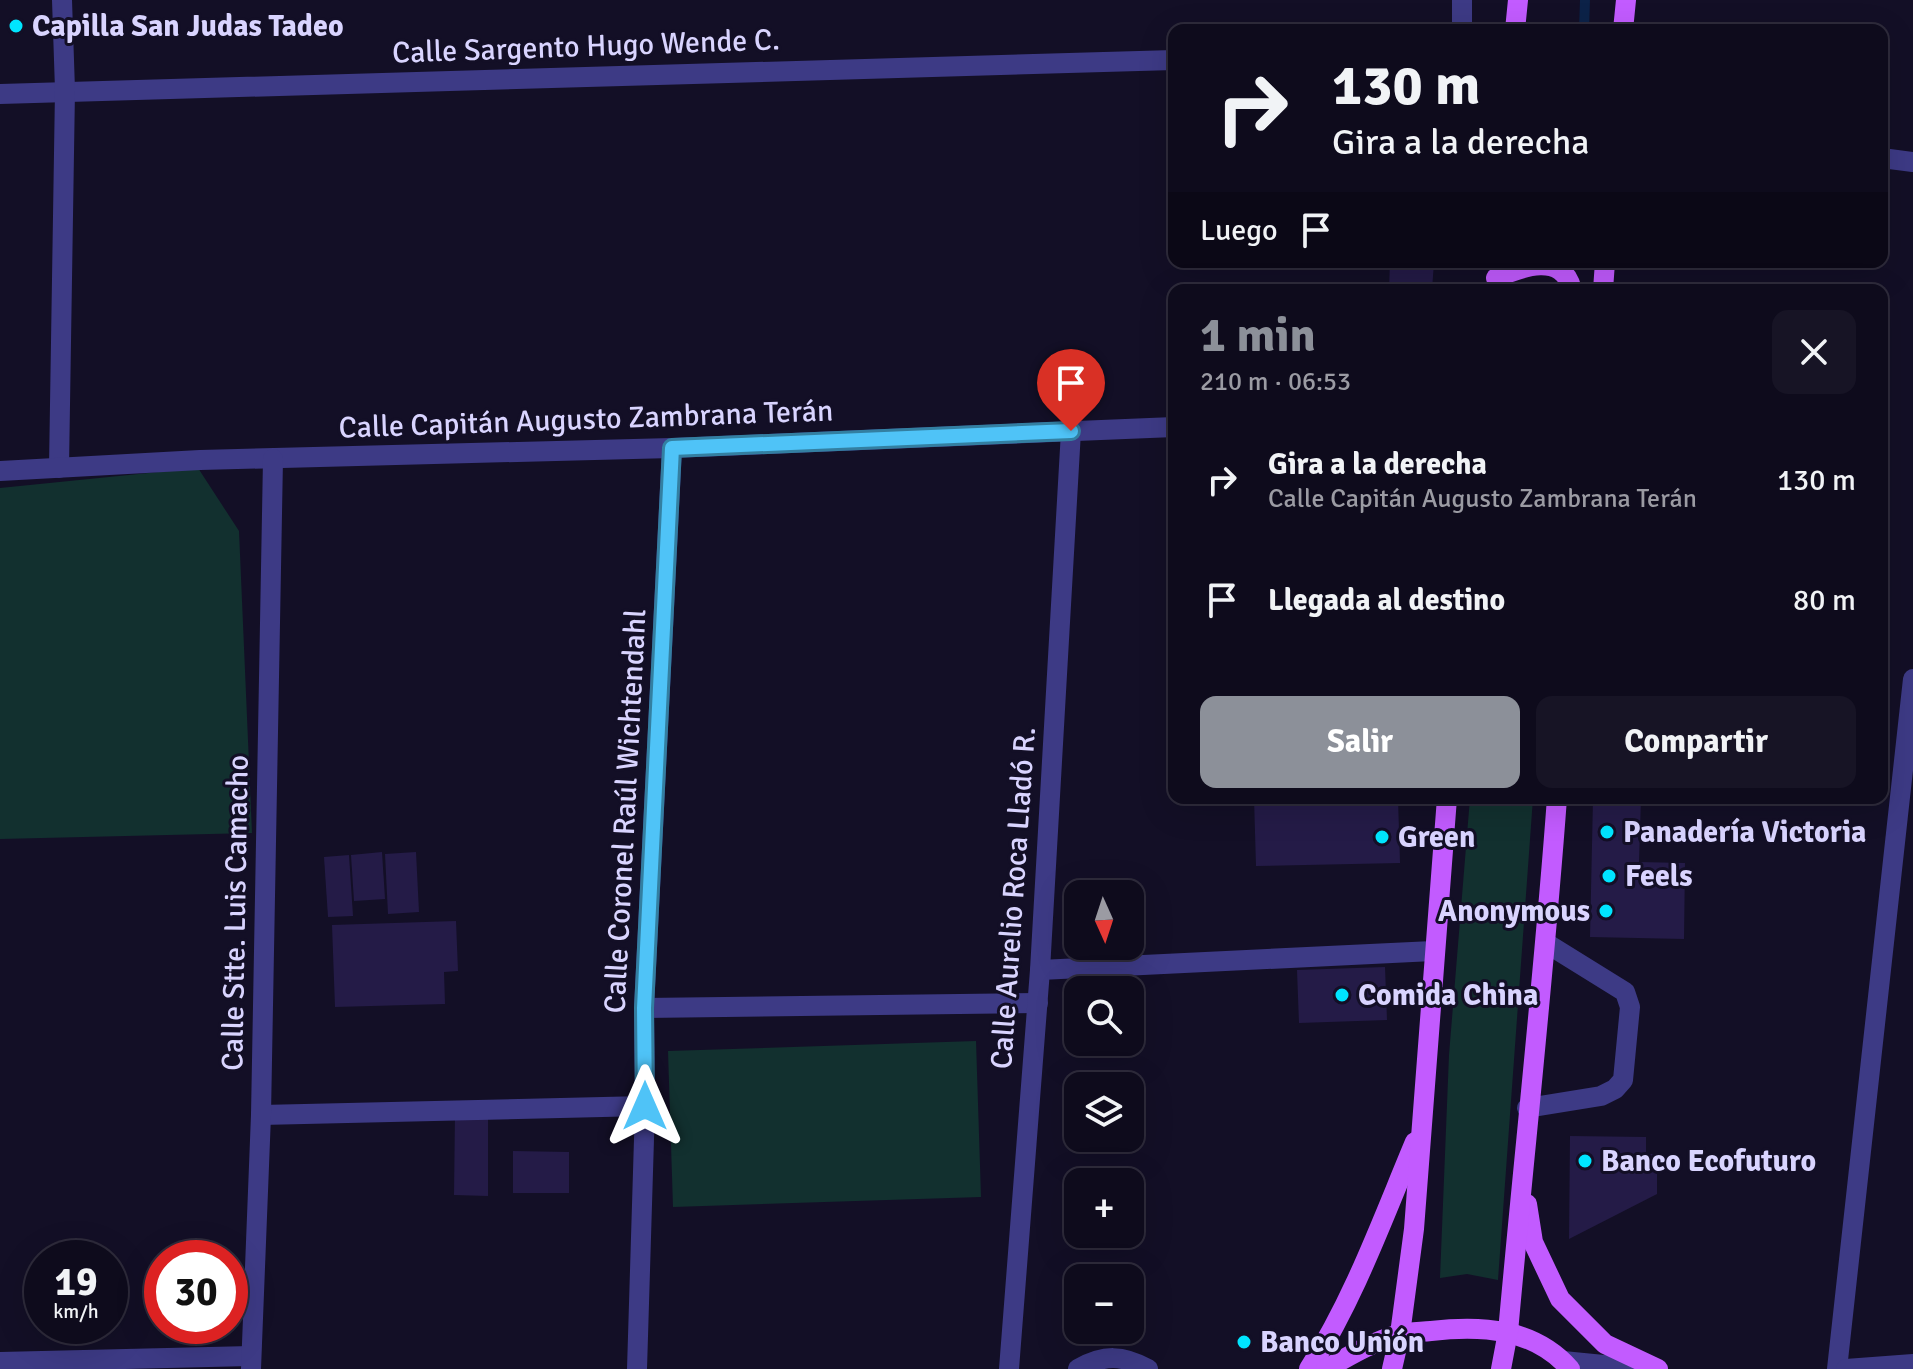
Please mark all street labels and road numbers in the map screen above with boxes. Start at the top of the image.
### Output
street label: Calle Sargento Hugo Wende C. [392,21,781,72]
street label: Calle Capitán Augusto Zambrana Terán [338,392,834,447]
street label: Calle Coronel Raúl Wichtendahl [596,608,655,1014]
street label: Calle Aurelio Roca Lladó R. [983,726,1044,1070]
street label: Calle Stte. Luis Camacho [214,755,257,1071]

